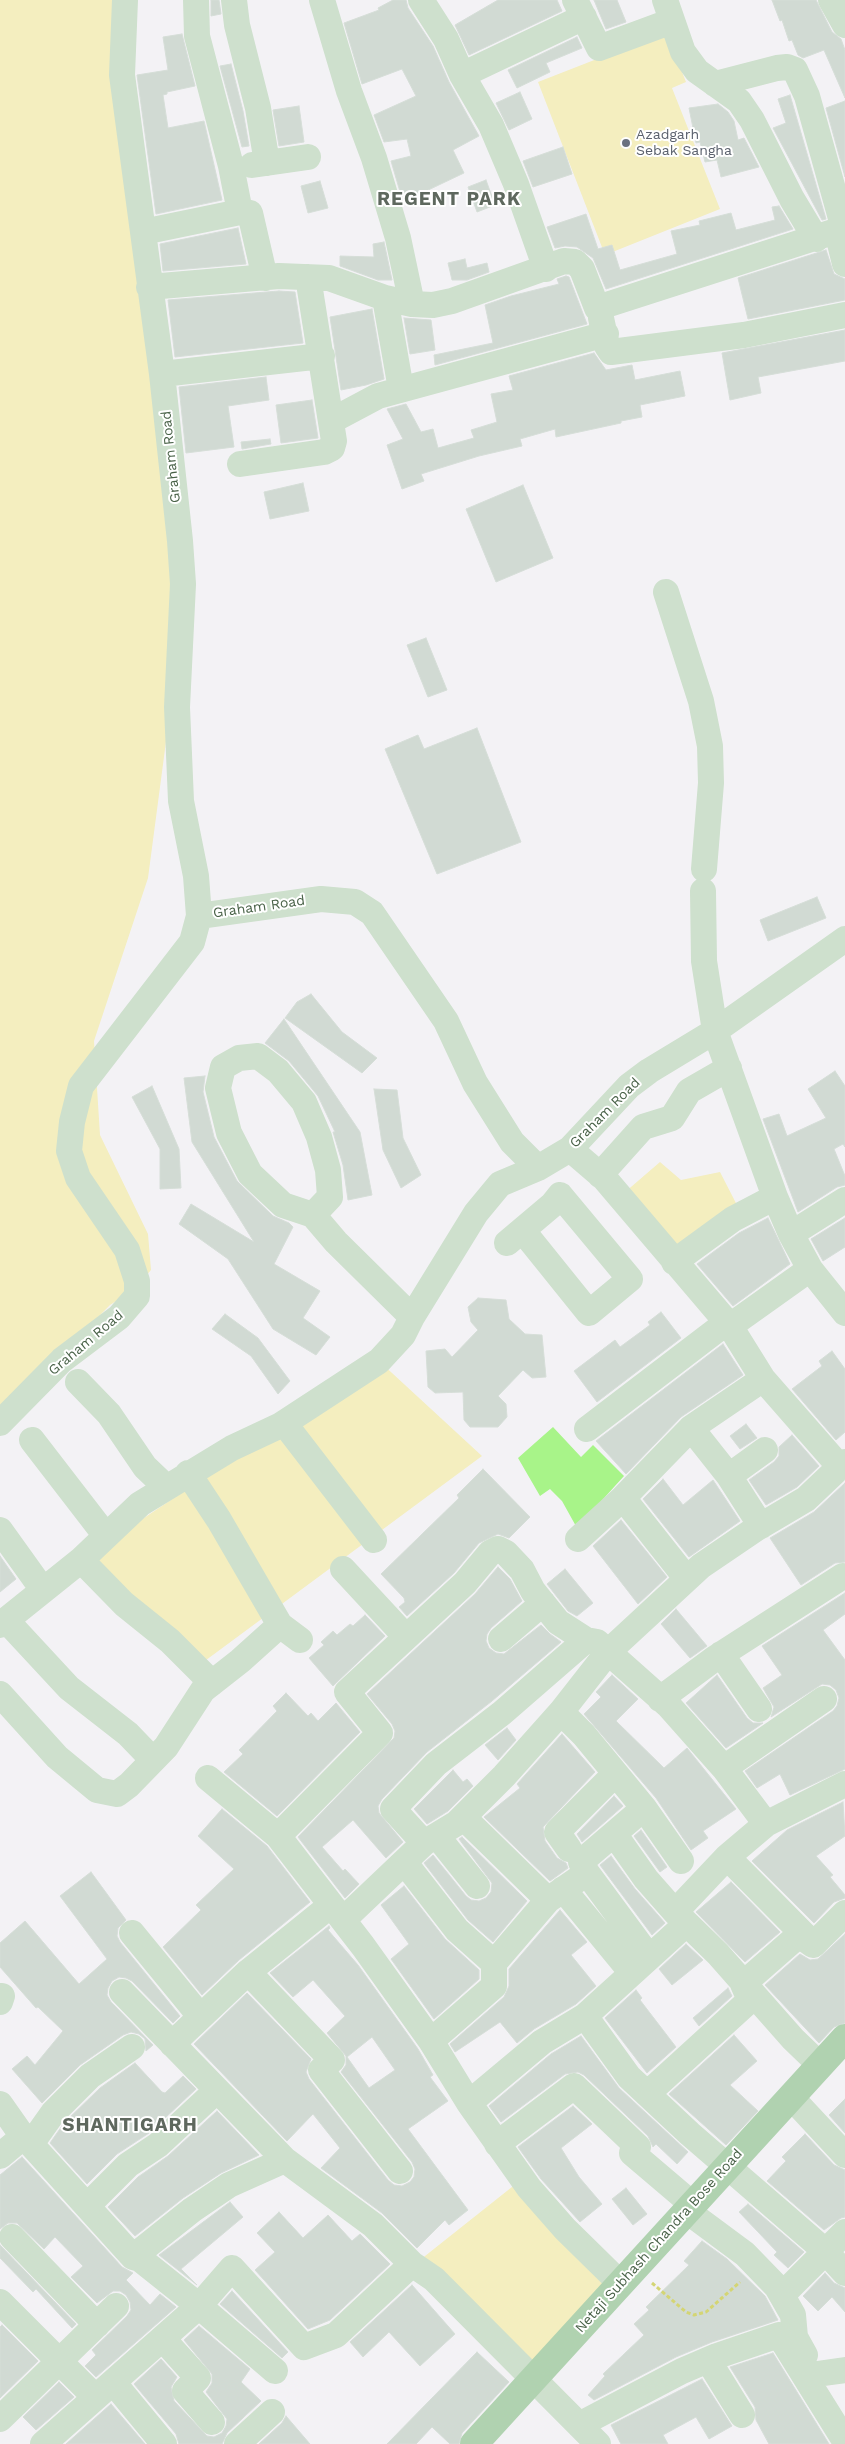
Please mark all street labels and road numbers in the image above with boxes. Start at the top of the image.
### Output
street label: Graham Road [158,410,184,504]
street label: Graham Road [212,892,306,922]
street label: Graham Road [566,1074,644,1152]
street label: Graham Road [45,1307,127,1379]
street label: Netaji Subhash Chandra Bose Road [572,2146,746,2336]

